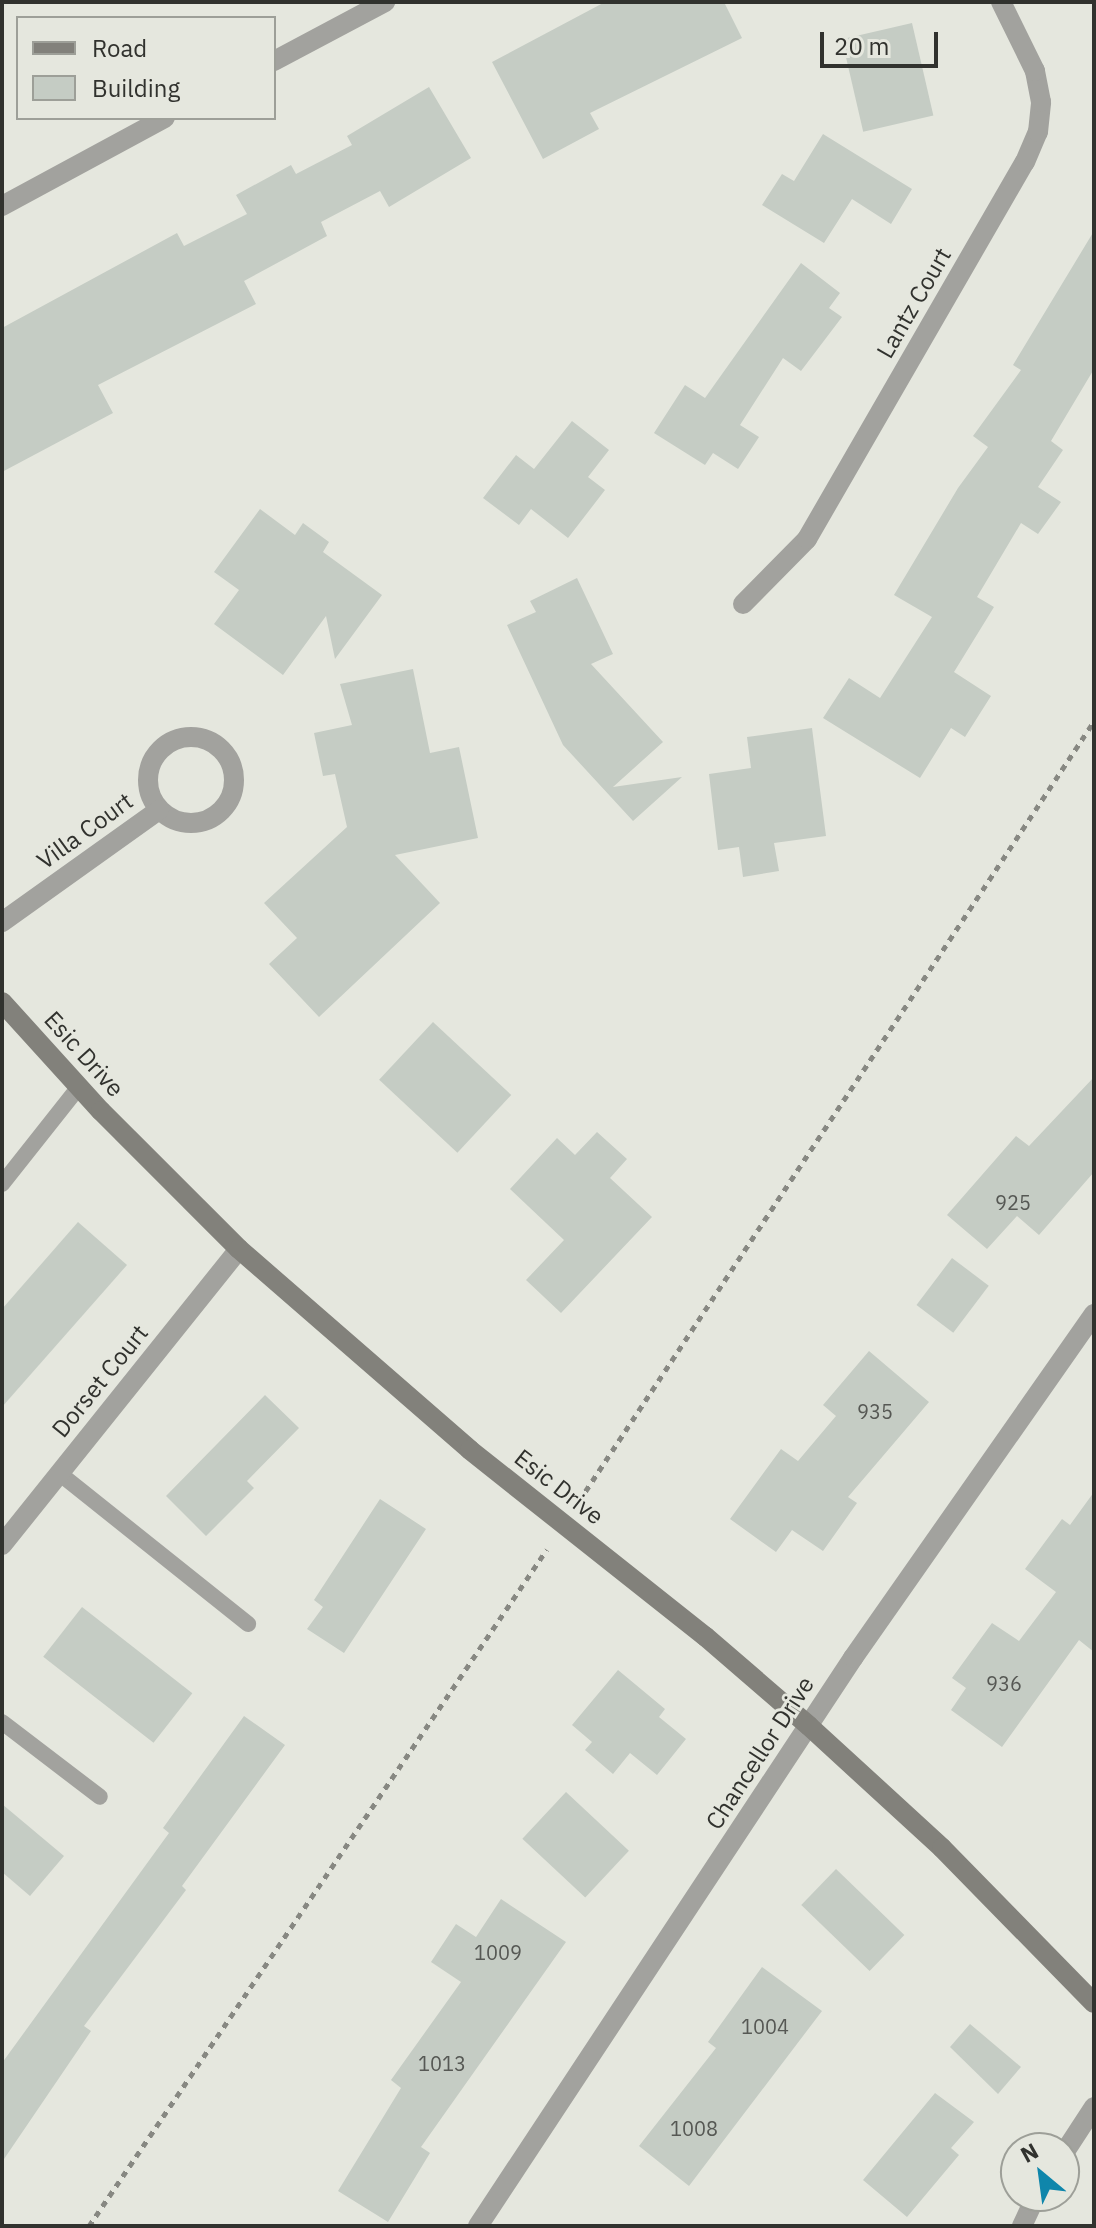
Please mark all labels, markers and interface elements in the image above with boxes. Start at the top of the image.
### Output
legend [16,16,276,120]
scale bar [824,16,942,66]
text: 20 m [834,30,889,62]
text: Road [92,32,147,64]
text: Building [92,72,180,104]
street label: Lantz Court [871,243,957,363]
street label: Villa Court [31,787,139,875]
street label: Esic Drive [38,1005,130,1103]
house number: 925 [995,1190,1031,1214]
street label: Dorset Court [46,1319,154,1443]
house number: 935 [857,1399,893,1423]
street label: Esic Drive [509,1443,609,1531]
street label: Chancellor Drive [700,1671,820,1835]
house number: 936 [986,1671,1022,1695]
house number: 1009 [474,1940,522,1964]
house number: 1004 [741,2014,789,2038]
house number: 1013 [418,2051,466,2075]
house number: 1008 [670,2116,718,2140]
north arrow [1000,2132,1080,2212]
text: N [1015,2136,1043,2169]

